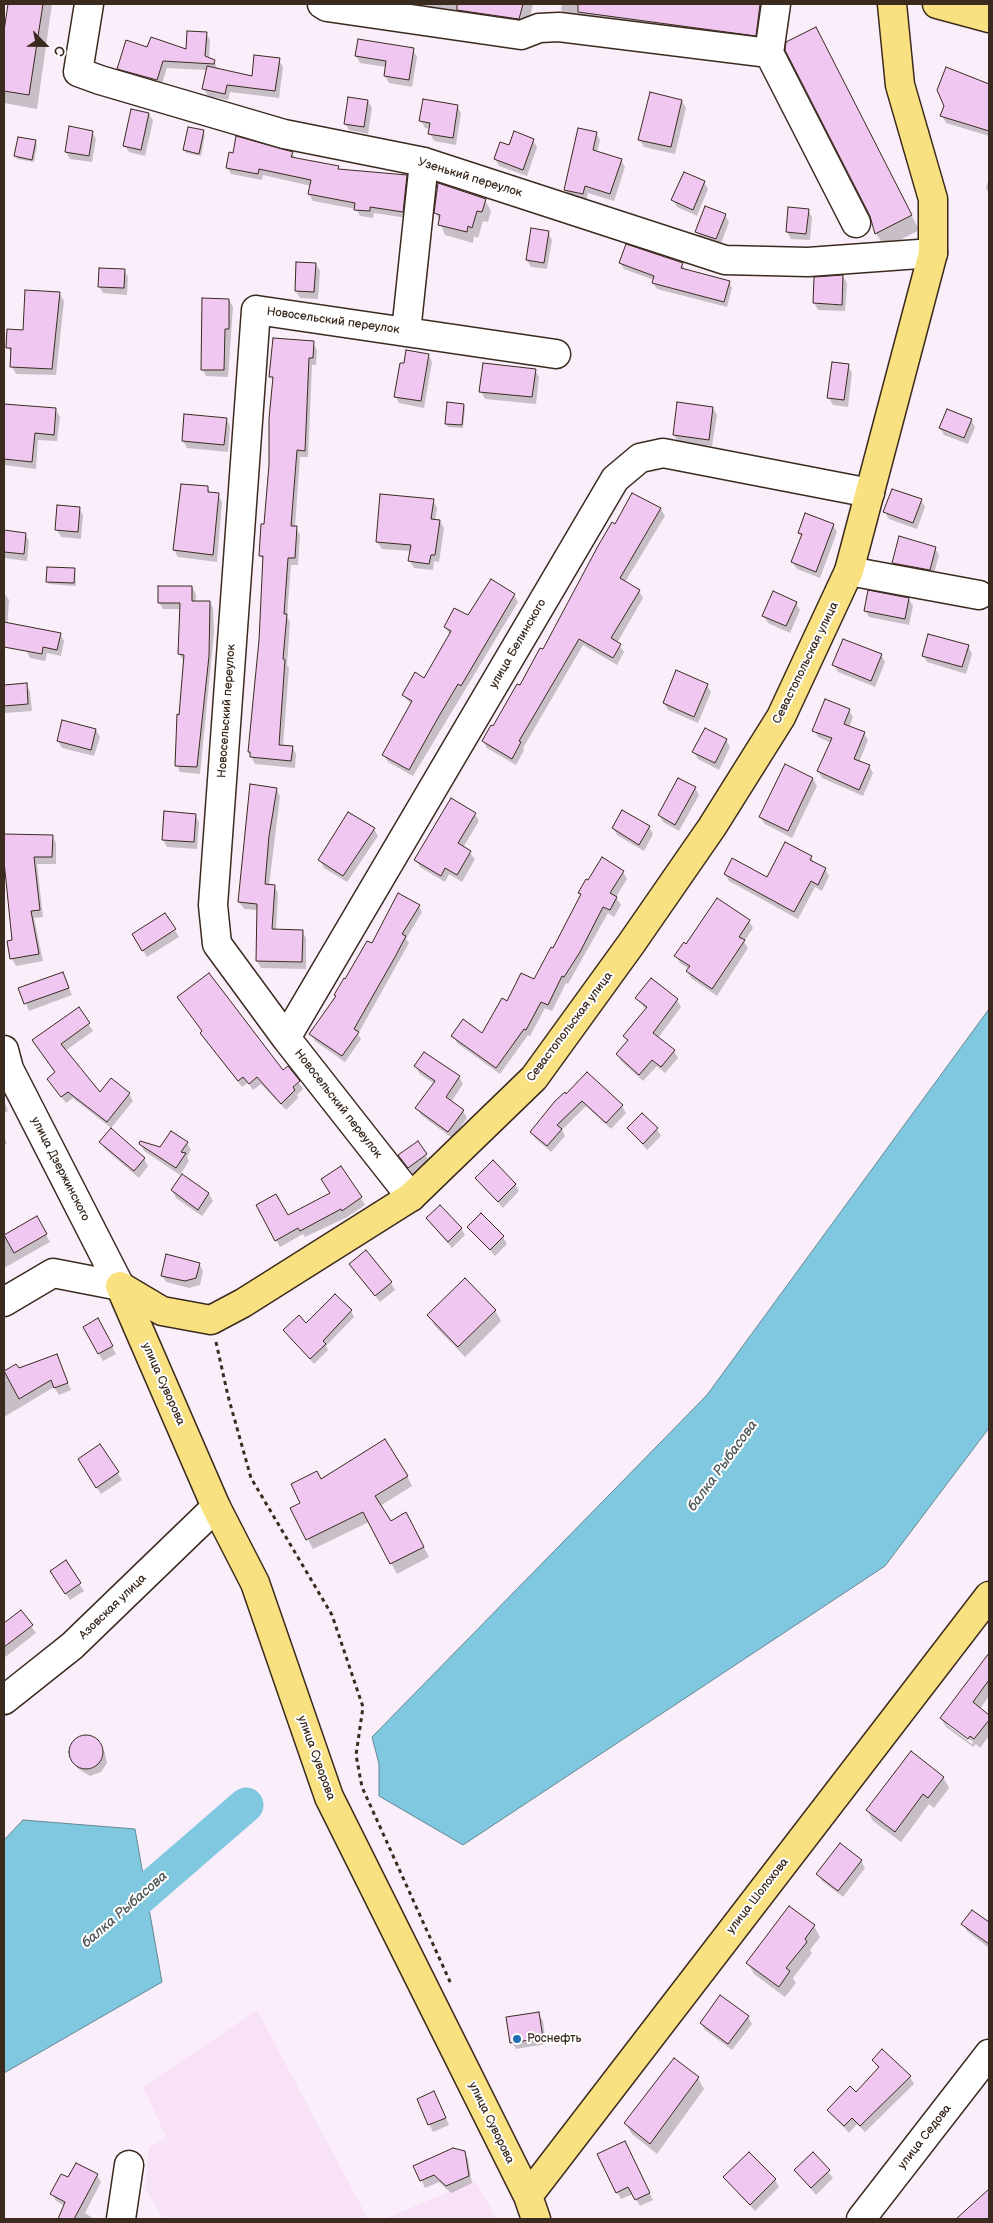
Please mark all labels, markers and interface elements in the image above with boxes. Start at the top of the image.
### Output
north arrow [20,20,70,70]
text: С [50,43,69,59]
street label: Узенький переулок [416,155,524,201]
street label: Новосельский переулок [266,305,400,337]
street label: улица Белинского [487,597,549,691]
street label: Севастопольская улица [770,600,842,726]
street label: Новосельский переулок [215,644,239,778]
street label: Севастопольская улица [524,969,616,1085]
street label: Новосельский переулок [291,1047,385,1161]
street label: улица Дзержинского [28,1115,92,1223]
street label: улица Суворова [138,1340,188,1428]
water label: балка Рыбасова [684,1417,762,1515]
street label: Азовская улица [76,1571,150,1643]
street label: улица Суворова [294,1714,338,1802]
street label: улица Шолохова [724,1855,792,1937]
water label: балка Рыбасова [79,1868,171,1952]
place label: Роснефть [527,2032,582,2046]
marker: Роснефть [511,2033,523,2045]
street label: улица Суворова [465,2080,517,2166]
street label: улица Седова [895,2102,955,2172]

